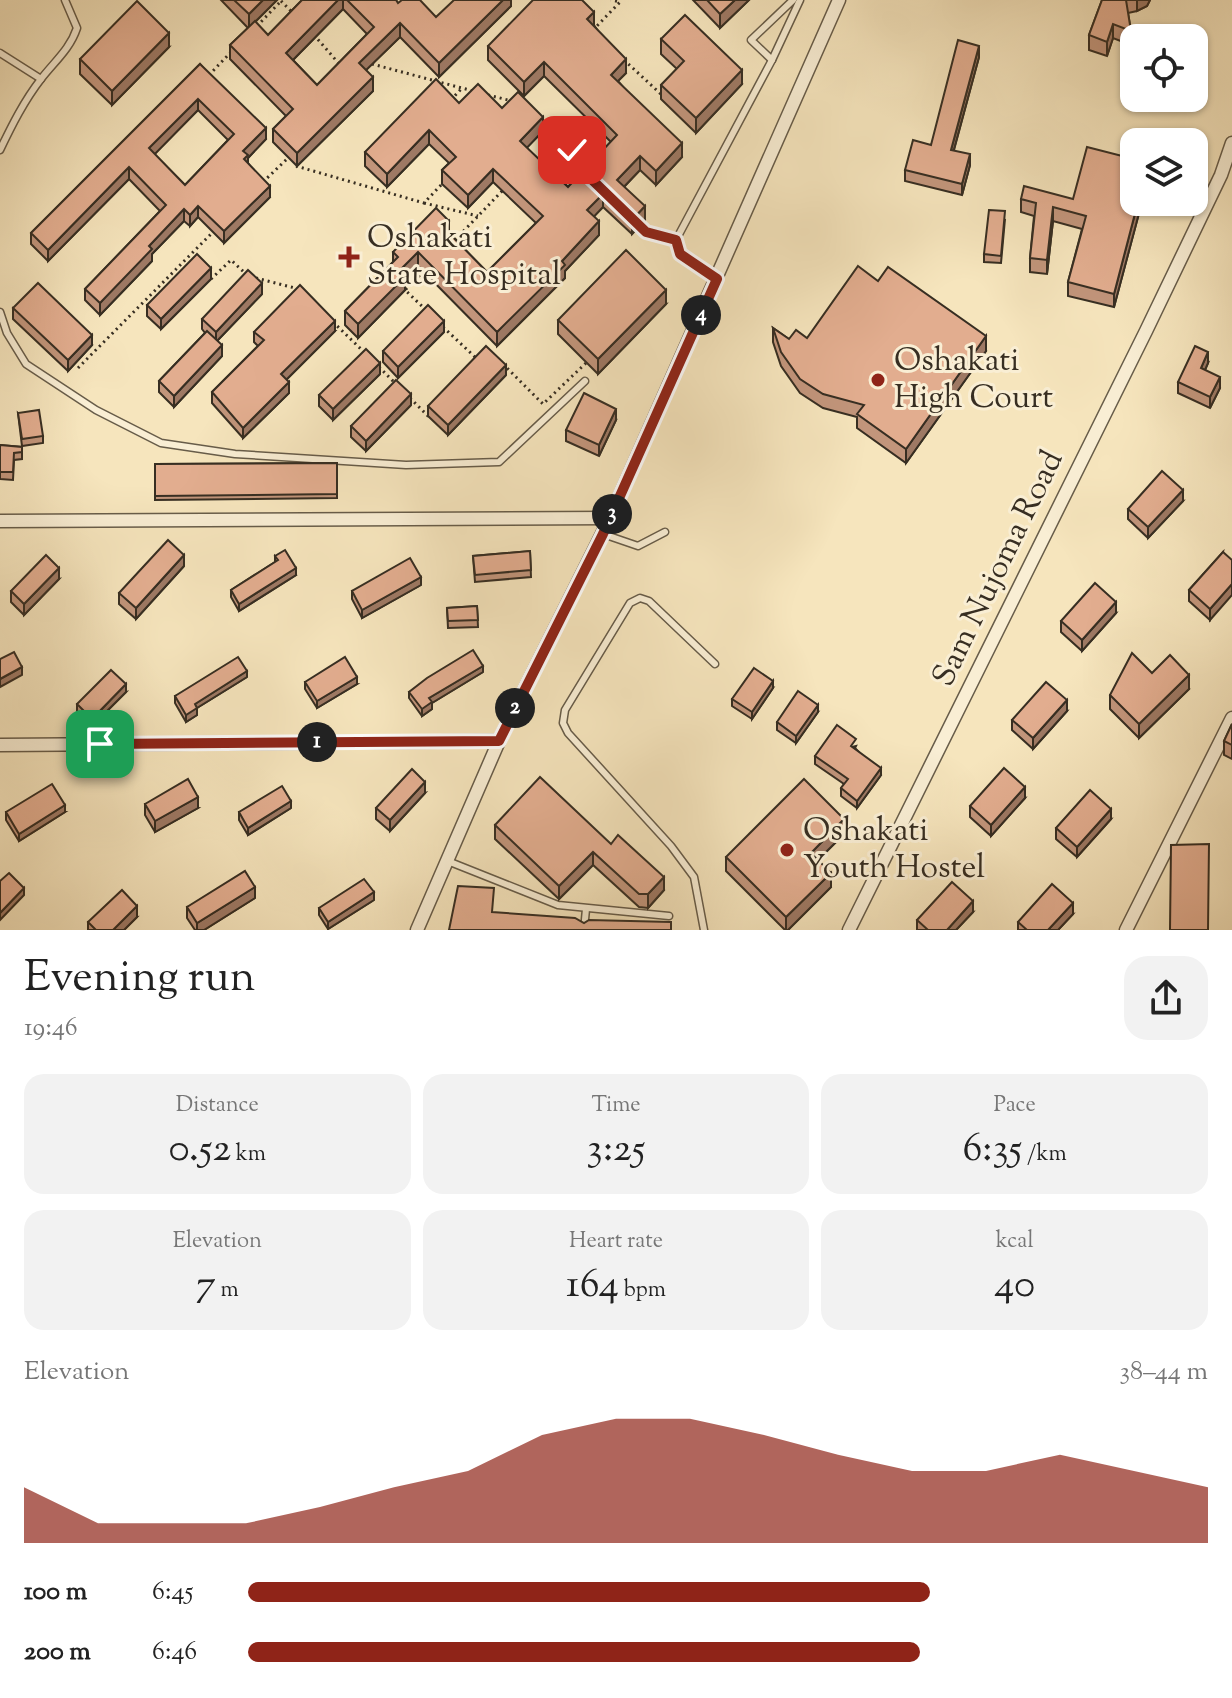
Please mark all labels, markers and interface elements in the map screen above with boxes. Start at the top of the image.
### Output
map controls [1120,24,1208,216]
button: locate [1120,24,1208,112]
pin [538,116,606,184]
icon: check [550,128,594,172]
button: layers [1120,128,1208,216]
place label: Oshakati State Hospital [367,216,561,299]
marker: Oshakati State Hospital [338,246,360,268]
pin: 4 [681,295,721,335]
text: 4 [695,299,707,331]
place label: Oshakati High Court [894,339,1053,422]
marker: Oshakati High Court [869,371,887,389]
street label: Sam Nujoma Road [922,443,1076,695]
pin: 3 [592,494,632,534]
text: 3 [608,498,616,530]
pin: 2 [495,688,535,728]
text: 2 [510,692,520,724]
pin [66,710,134,778]
icon: arrive [78,722,122,766]
pin: 1 [297,722,337,762]
text: 1 [313,726,321,758]
place label: Oshakati Youth Hostel [803,809,985,892]
marker: Oshakati Youth Hostel [778,841,796,859]
text: Evening run [24,948,256,1011]
button: share [1124,956,1208,1040]
text: 19:46 [24,1010,78,1047]
text: Distance [176,1090,259,1122]
text: Time [592,1090,640,1122]
text: Pace [994,1090,1036,1122]
text: 0.52 [169,1122,231,1179]
text: 3:25 [587,1122,645,1179]
text: 6:35 [963,1122,1022,1179]
text: km [231,1139,266,1171]
text: /km [1022,1139,1067,1171]
text: Elevation [173,1226,262,1258]
text: Heart rate [569,1226,663,1258]
text: kcal [996,1226,1034,1258]
text: 7 [196,1258,216,1315]
text: 164 [566,1258,619,1315]
text: 40 [994,1258,1035,1315]
text: m [216,1275,239,1307]
text: bpm [619,1275,666,1307]
text: Elevation [24,1354,129,1391]
text: 38–44 m [1120,1354,1208,1391]
text: 100 m [24,1574,87,1611]
text: 6:45 [152,1574,193,1611]
text: 200 m [24,1634,91,1671]
text: 6:46 [152,1634,197,1671]

